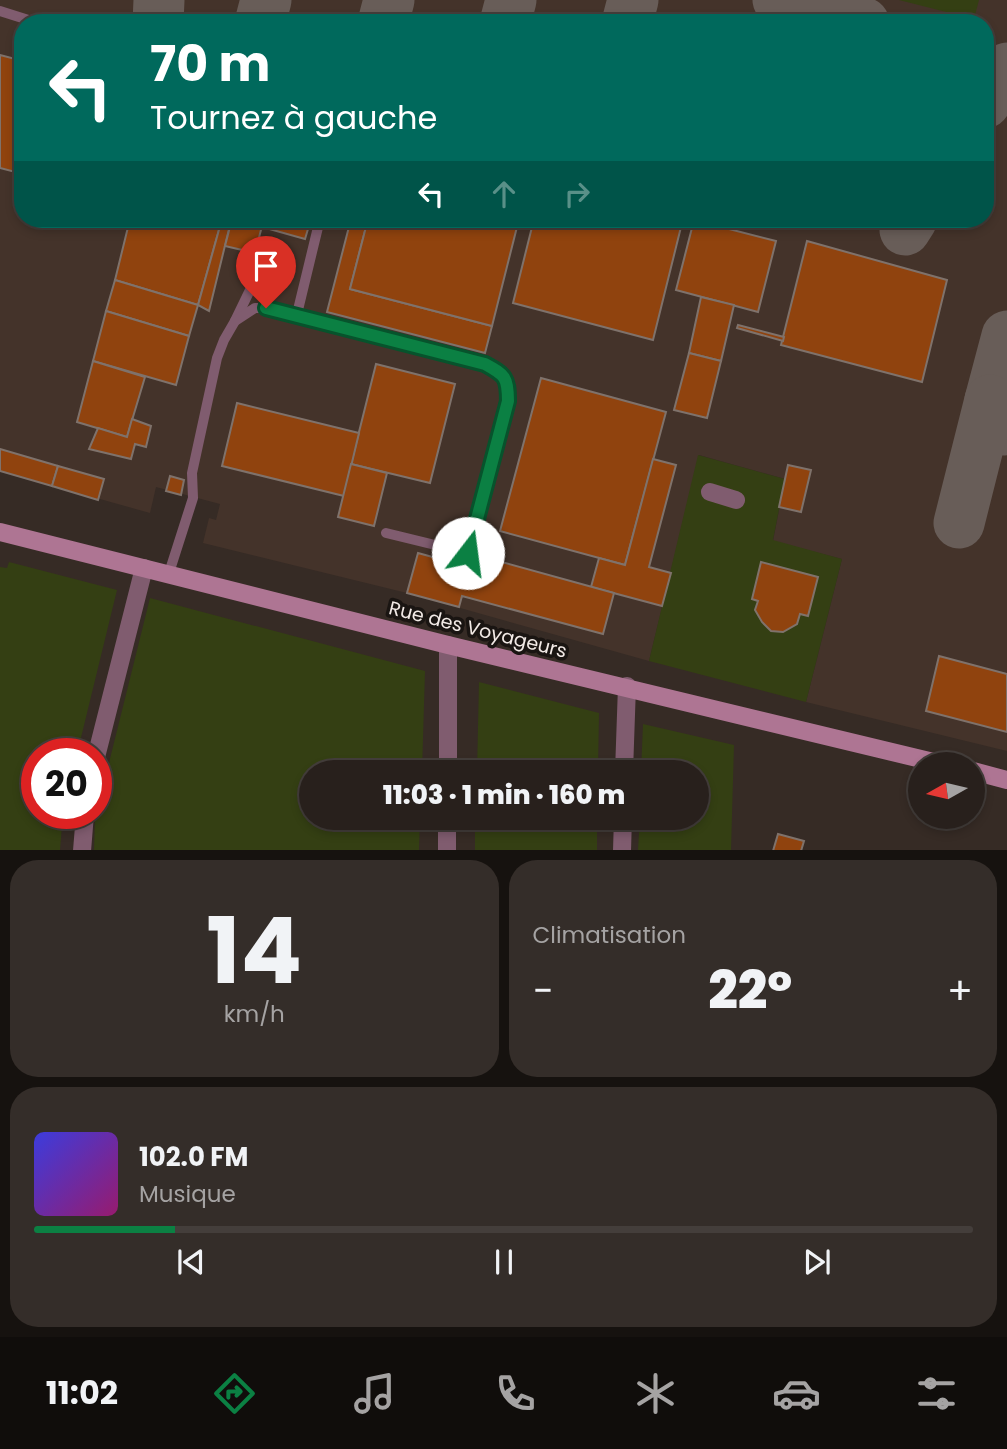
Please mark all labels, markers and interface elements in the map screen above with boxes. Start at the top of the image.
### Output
text: 70 m [150,30,270,98]
icon: left [35,42,126,133]
text: Tournez à gauche [150,95,437,140]
icon: left [412,175,450,213]
icon: ahead [485,175,523,213]
icon: right [558,175,596,213]
pin [236,236,296,308]
icon: arrive [247,247,285,285]
position arrow [431,516,505,590]
street label: Rue des Voyageurs [386,594,570,665]
speed limit sign: 20 [21,738,112,829]
north arrow [908,752,985,830]
map controls [908,752,985,829]
text: 11:03 · 1 min · 160 m [383,777,625,813]
text: 14 [206,887,302,1015]
text: Climatisation [533,919,686,951]
text: 22° [708,954,792,1027]
text: − [533,964,553,1017]
text: + [947,964,973,1017]
text: km/h [224,998,285,1030]
text: 102.0 FM [139,1139,248,1175]
text: Musique [139,1178,236,1210]
icon: previous [172,1243,210,1281]
icon: pause [485,1243,523,1281]
icon: next [798,1243,836,1281]
icon: directions [210,1369,259,1418]
icon: music [350,1369,399,1418]
icon: phone [491,1369,540,1418]
icon: climate [631,1369,680,1418]
icon: car [772,1369,821,1418]
icon: filters [912,1369,961,1418]
text: 11:02 [46,1370,118,1415]

